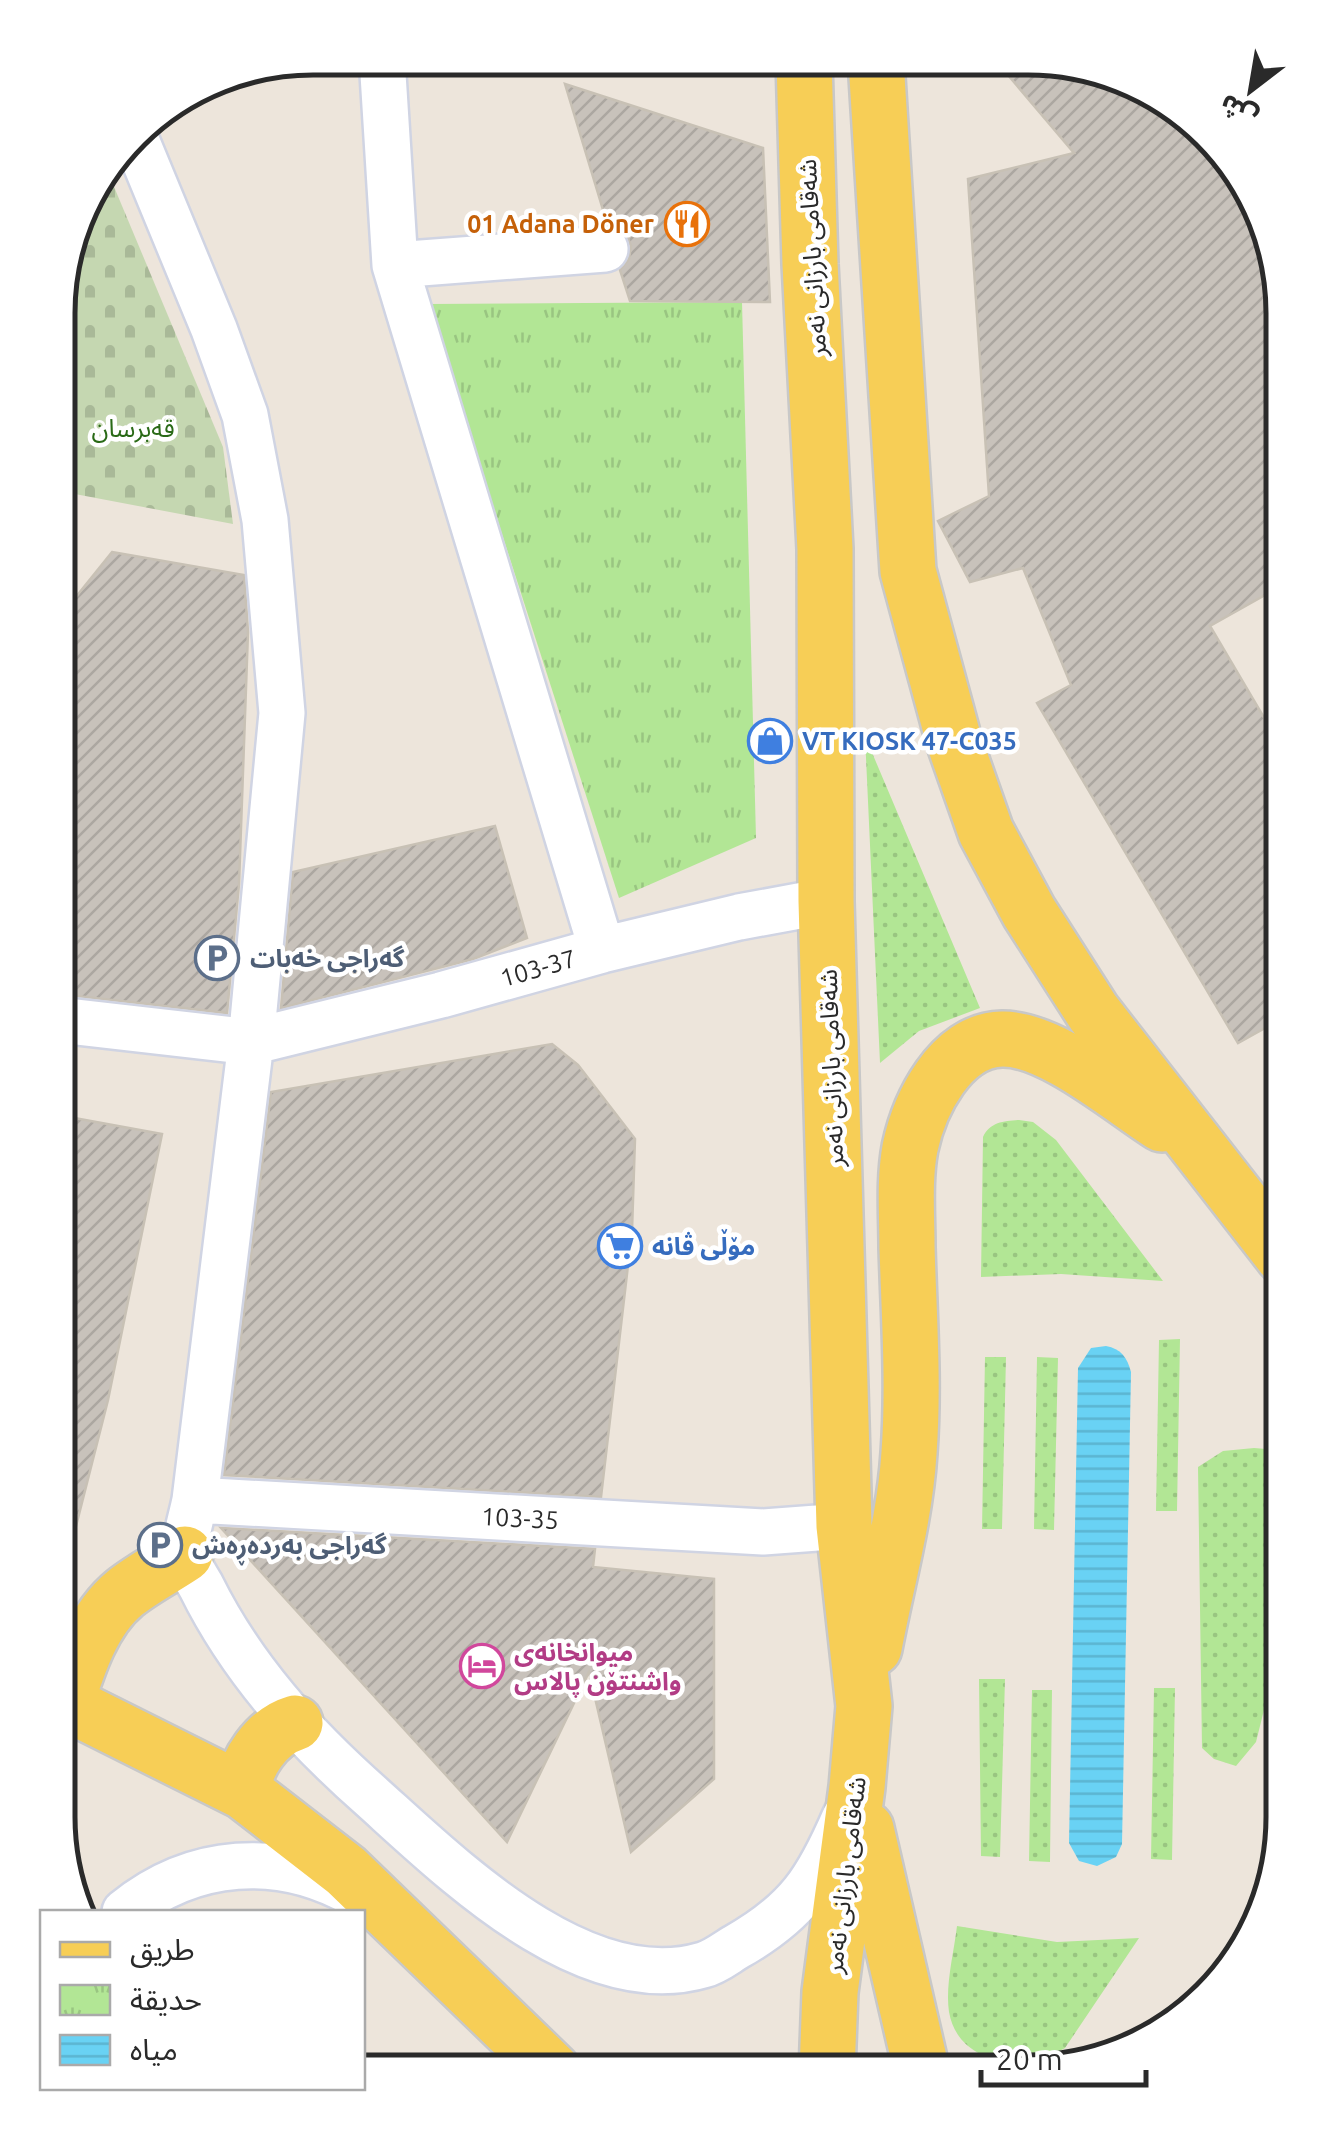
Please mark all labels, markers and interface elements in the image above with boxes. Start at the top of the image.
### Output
north arrow [1201,40,1301,140]
text: ش [1213,88,1263,135]
street label: شەقامی بارزانی نەمر [793,158,832,359]
restaurant icon: 01 Adana Döner [664,201,710,247]
place label: 01 Adana Döner [467,210,655,238]
park label: قەبرسان [91,414,175,443]
shop icon: VT KIOSK 47-C035 [747,718,793,764]
place label: VT KIOSK 47-C035 [802,727,1017,755]
parking icon: گەراجی خەبات [194,935,240,981]
place label: گەراجی خەبات [250,944,405,973]
street label: 103-37 [497,944,579,992]
street label: شەقامی بارزانی نەمر [814,969,849,1168]
supermarket icon: مۆڵی ڤانە [597,1223,643,1269]
place label: مۆڵی ڤانە [652,1228,755,1261]
street label: 103-35 [480,1502,560,1534]
parking icon: گەراجی بەردەڕەش [137,1522,183,1568]
place label: گەراجی بەردەڕەش [192,1531,387,1566]
place label: میوانخانەی واشنتۆن پالاس [514,1638,681,1698]
hotel icon: میوانخانەی واشنتۆن پالاس [459,1643,505,1689]
street label: شەقامی بارزانی نەمر [819,1775,872,1976]
legend [40,1910,365,2090]
text: طريق [130,1932,195,1968]
text: حديقة [130,1982,202,2016]
scale bar [981,2025,1146,2087]
text: مياه [130,2032,178,2066]
text: 20 m [996,2042,1063,2076]

